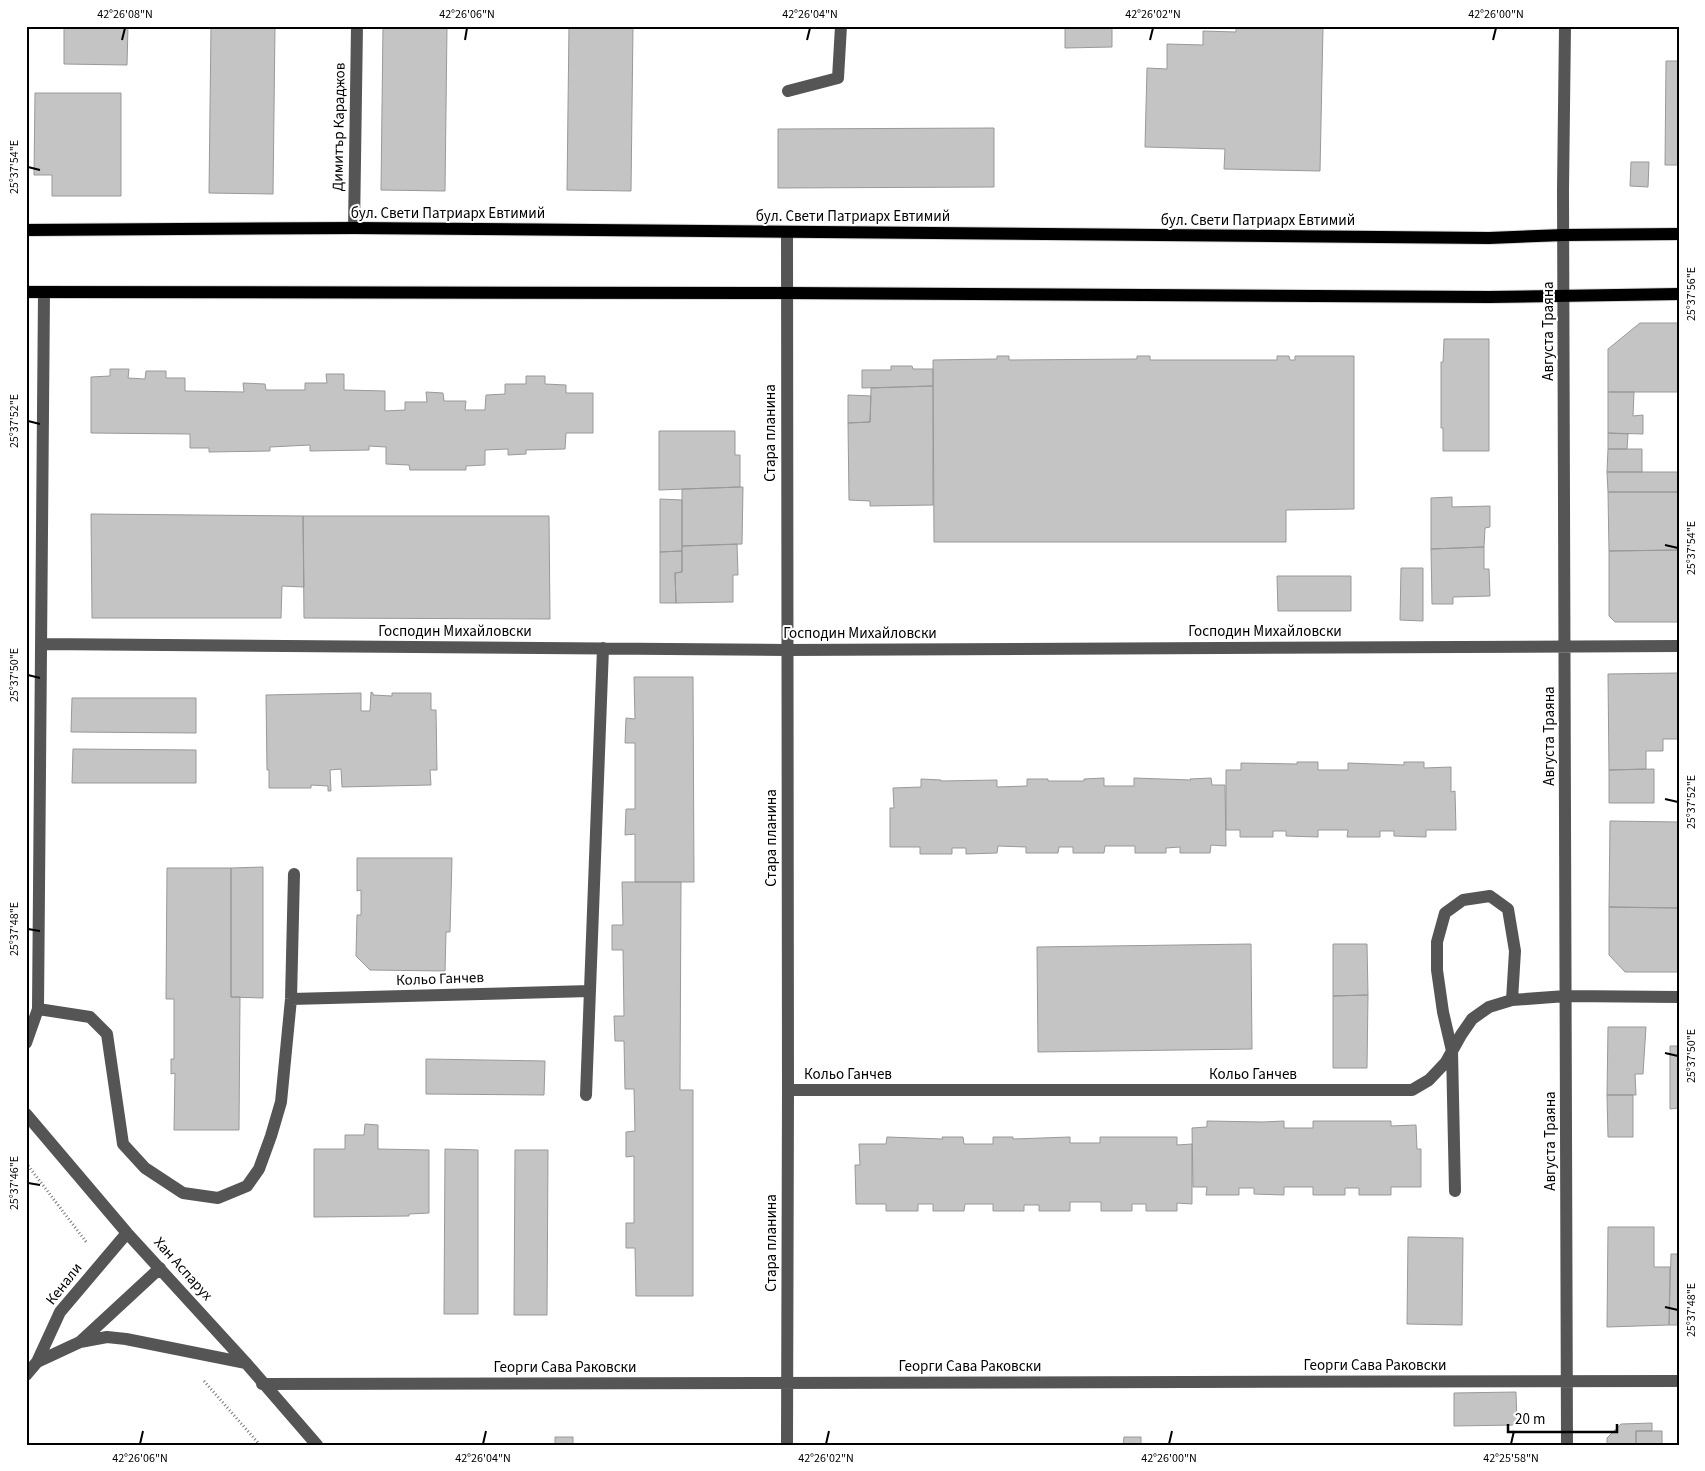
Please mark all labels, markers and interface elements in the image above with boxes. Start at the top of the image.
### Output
text: 42°26'08"N [97,6,153,23]
text: 42°26'06"N [439,6,495,23]
text: 42°26'04"N [782,6,838,23]
text: 42°26'02"N [1125,6,1181,23]
text: 42°26'00"N [1468,6,1524,23]
street label: Димитър Караджов [327,62,351,192]
text: 25°37'54"E [6,140,23,194]
street label: бул. Свети Патриарх Евтимий [351,203,545,224]
street label: бул. Свети Патриарх Евтимий [756,206,950,227]
street label: бул. Свети Патриарх Евтимий [1161,210,1355,231]
text: 25°37'56"E [1683,267,1700,321]
street label: Августа Траяна [1538,281,1559,381]
street label: Стара планина [760,384,781,482]
text: 25°37'52"E [6,394,23,448]
text: 25°37'54"E [1683,521,1700,575]
street label: Господин Михайловски [378,621,532,642]
street label: Господин Михайловски [1188,621,1342,642]
street label: Господин Михайловски [783,623,937,644]
text: 25°37'50"E [6,648,23,702]
street label: Августа Траяна [1539,686,1560,786]
text: 25°37'52"E [1683,775,1700,829]
street label: Стара планина [761,789,782,887]
text: 25°37'48"E [6,902,23,956]
street label: Кольо Ганчев [396,967,485,991]
text: 25°37'50"E [1683,1029,1700,1083]
street label: Кольо Ганчев [804,1064,892,1085]
street label: Кольо Ганчев [1209,1064,1297,1085]
street label: Августа Траяна [1540,1091,1561,1191]
text: 25°37'46"E [6,1156,23,1210]
street label: Стара планина [761,1194,782,1292]
street label: Хан Аспарух [149,1233,217,1306]
street label: Кенали [41,1258,87,1310]
text: 25°37'48"E [1683,1283,1700,1337]
street label: Георги Сава Раковски [1304,1355,1446,1376]
street label: Георги Сава Раковски [899,1356,1041,1377]
street label: Георги Сава Раковски [494,1357,636,1378]
scale bar [1508,1401,1616,1433]
text: 20 m [1515,1409,1545,1430]
text: 42°26'06"N [112,1450,168,1467]
text: 42°26'04"N [455,1450,511,1467]
text: 42°26'02"N [798,1450,854,1467]
text: 42°26'00"N [1141,1450,1197,1467]
text: 42°25'58"N [1483,1450,1539,1467]

